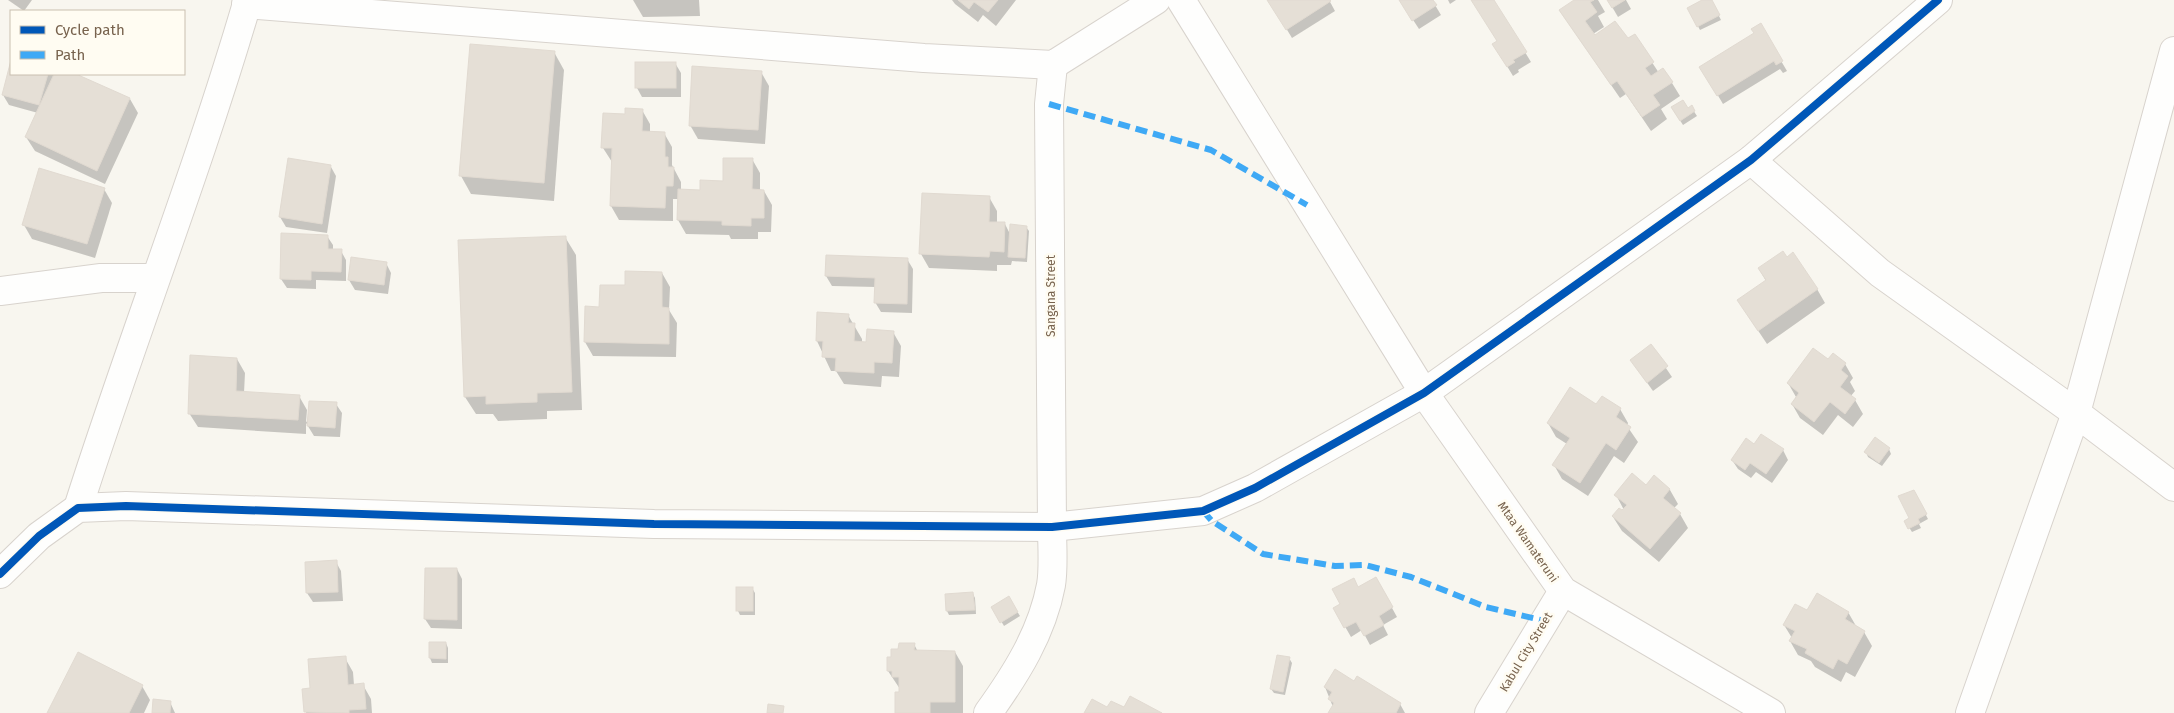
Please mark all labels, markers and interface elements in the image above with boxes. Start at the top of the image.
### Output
legend [10,10,185,75]
text: Cycle path [55,21,125,39]
text: Path [55,46,85,64]
street label: Sangana Street [1044,254,1058,337]
street label: Mtaa Wamateruni [1495,499,1561,585]
street label: Kabul City Street [1497,609,1556,694]

